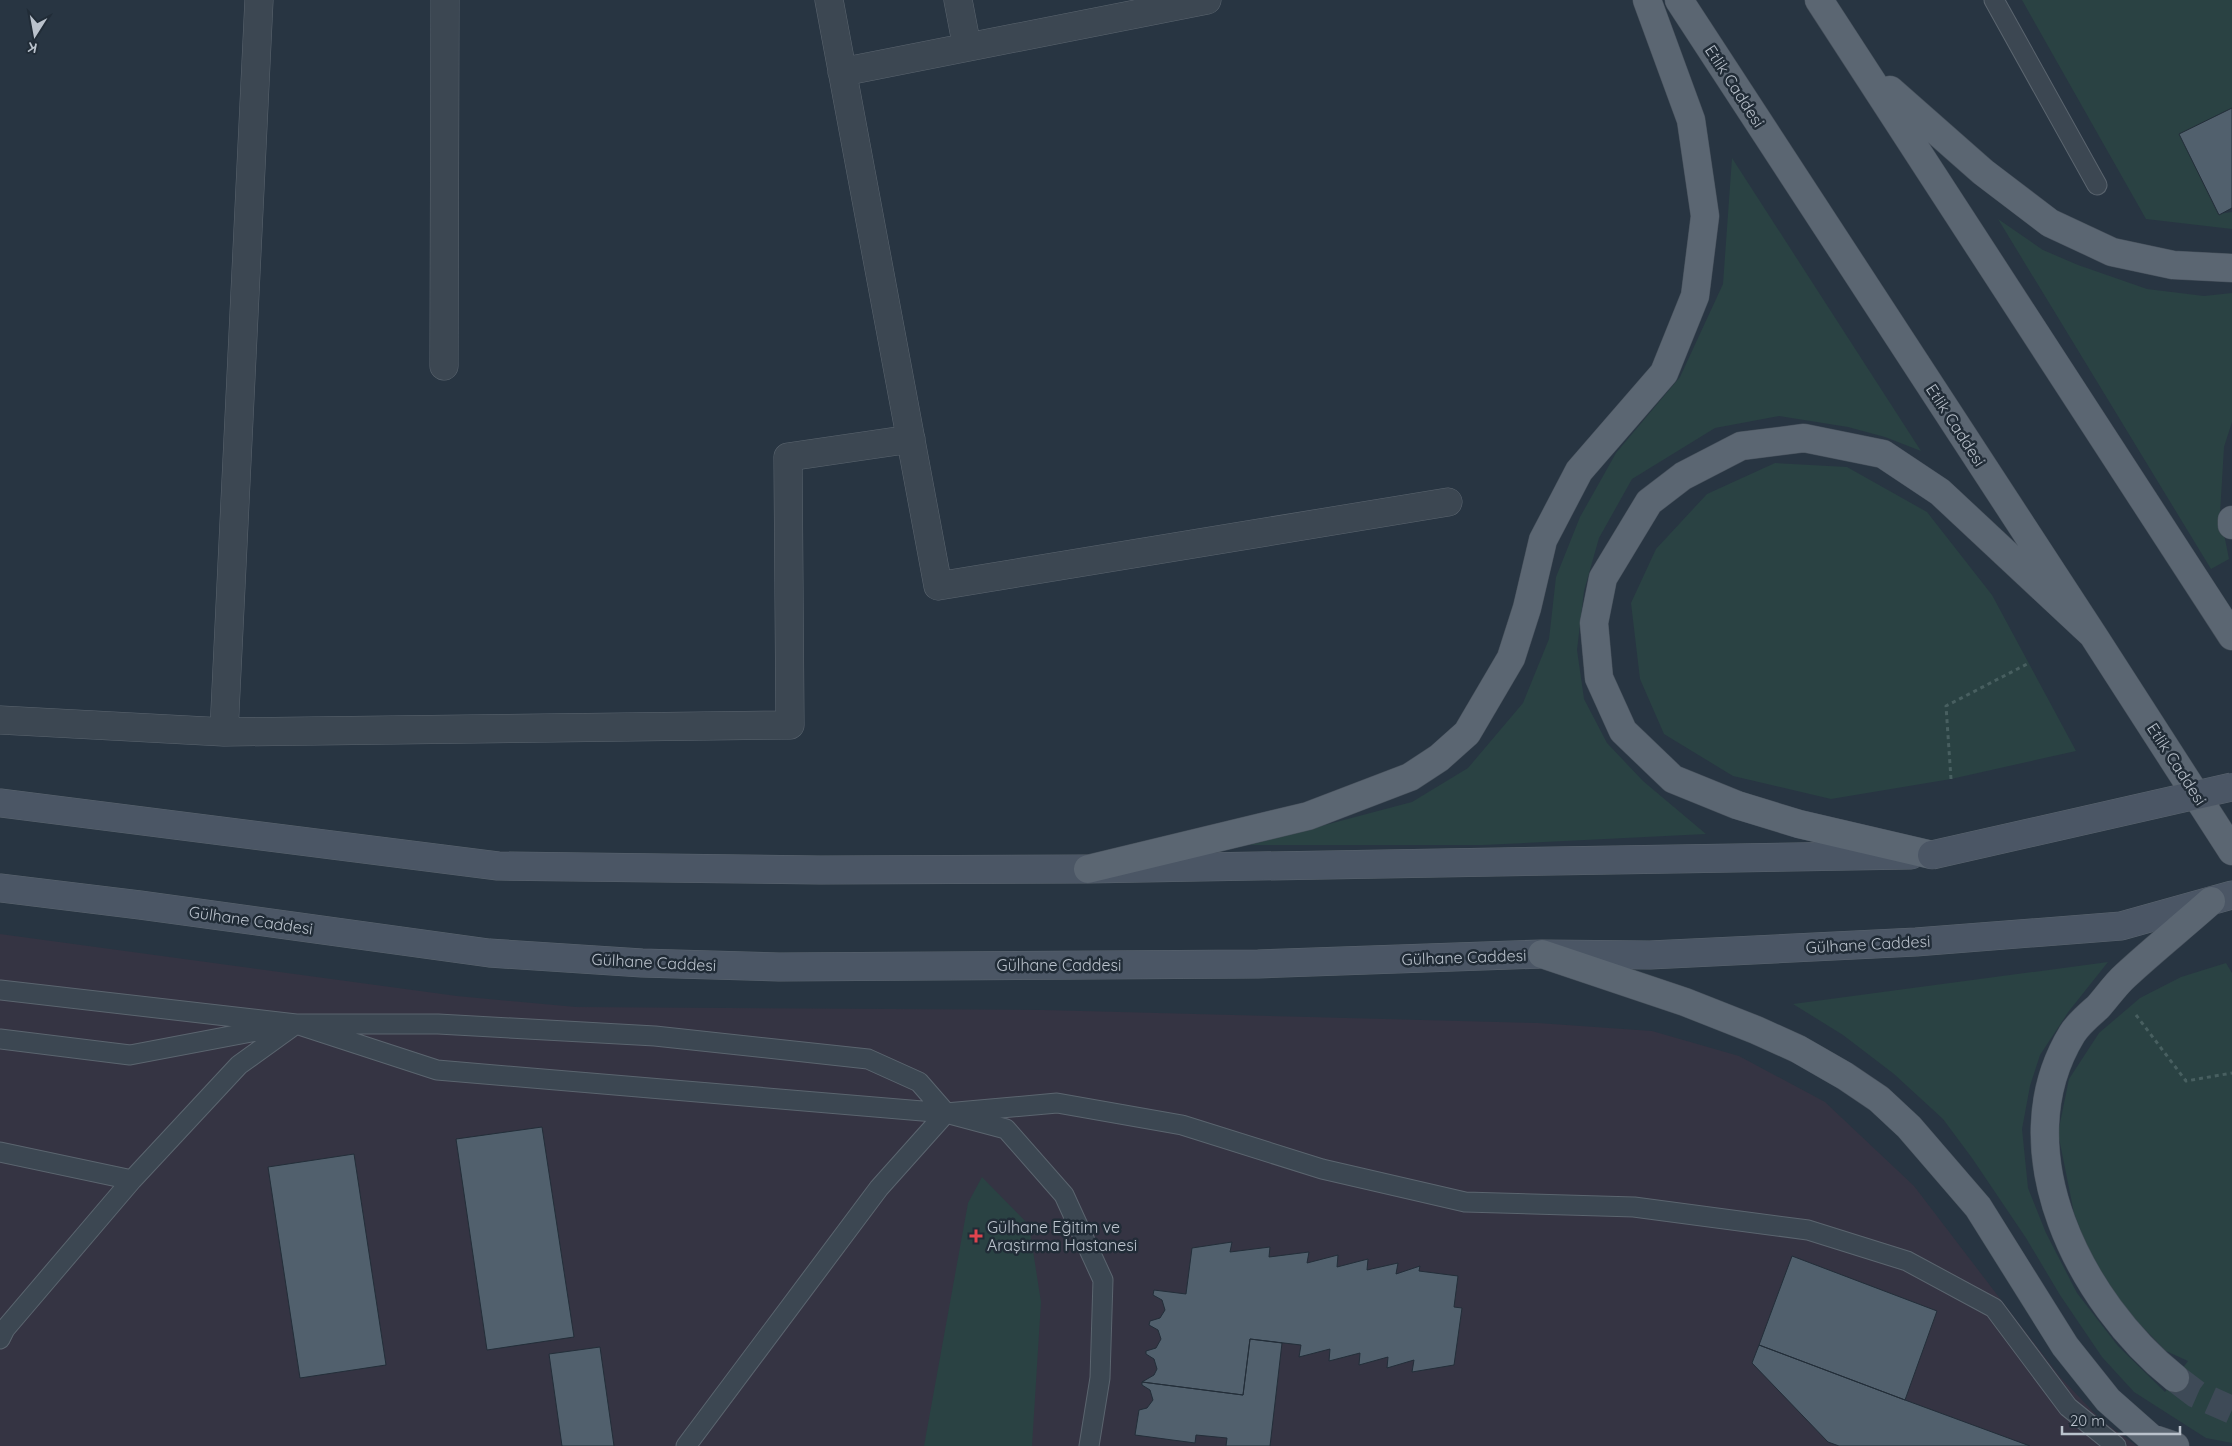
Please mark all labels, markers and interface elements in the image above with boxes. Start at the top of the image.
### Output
north arrow [10,10,60,60]
text: K [26,38,39,57]
street label: Etlik Caddesi [1701,41,1769,131]
street label: Etlik Caddesi [1922,380,1990,470]
street label: Etlik Caddesi [2143,719,2211,809]
street label: Gülhane Caddesi [188,901,314,939]
street label: Gülhane Caddesi [1805,931,1931,957]
street label: Gülhane Caddesi [1401,945,1527,969]
street label: Gülhane Caddesi [591,949,717,975]
street label: Gülhane Caddesi [997,955,1121,975]
place label: Gülhane Eğitim ve Araştırma Hastanesi [987,1217,1137,1255]
marker: Gülhane Eğitim ve Araştırma Hastanesi [969,1229,983,1243]
scale bar [2062,1404,2180,1436]
text: 20 m [2070,1411,2105,1430]

